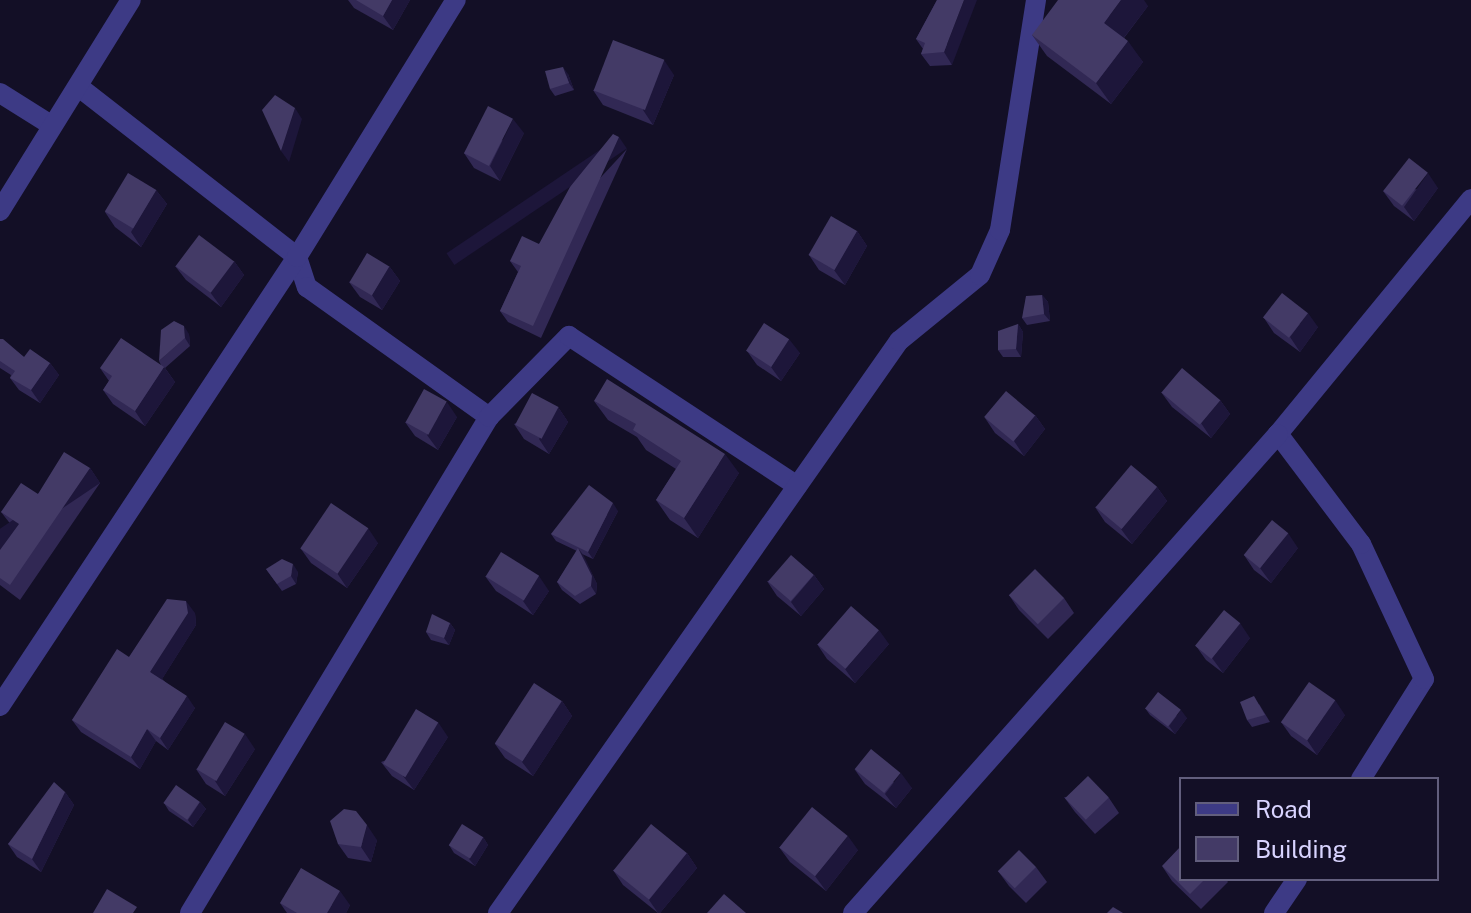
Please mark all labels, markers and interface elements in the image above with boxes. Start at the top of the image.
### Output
legend [1179,777,1439,881]
text: Road [1255,795,1312,823]
text: Building [1255,835,1347,863]

